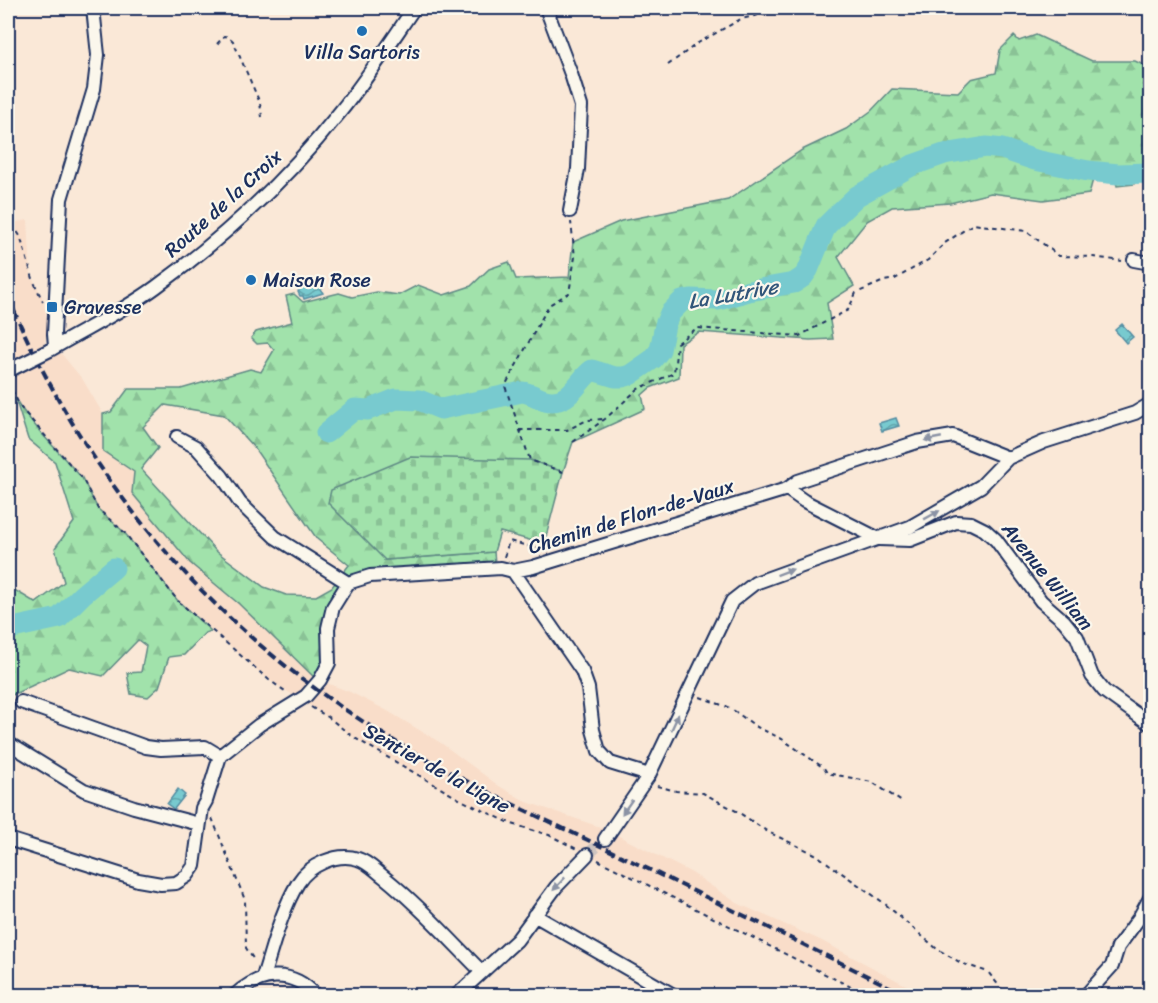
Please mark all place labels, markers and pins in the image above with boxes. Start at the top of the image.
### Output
marker: Villa Sartoris [355,24,369,38]
place label: Villa Sartoris [304,35,421,70]
place label: Maison Rose [263,263,371,298]
marker: Maison Rose [244,273,258,287]
place label: Gravesse [64,290,142,325]
marker: Gravesse [45,300,59,314]

